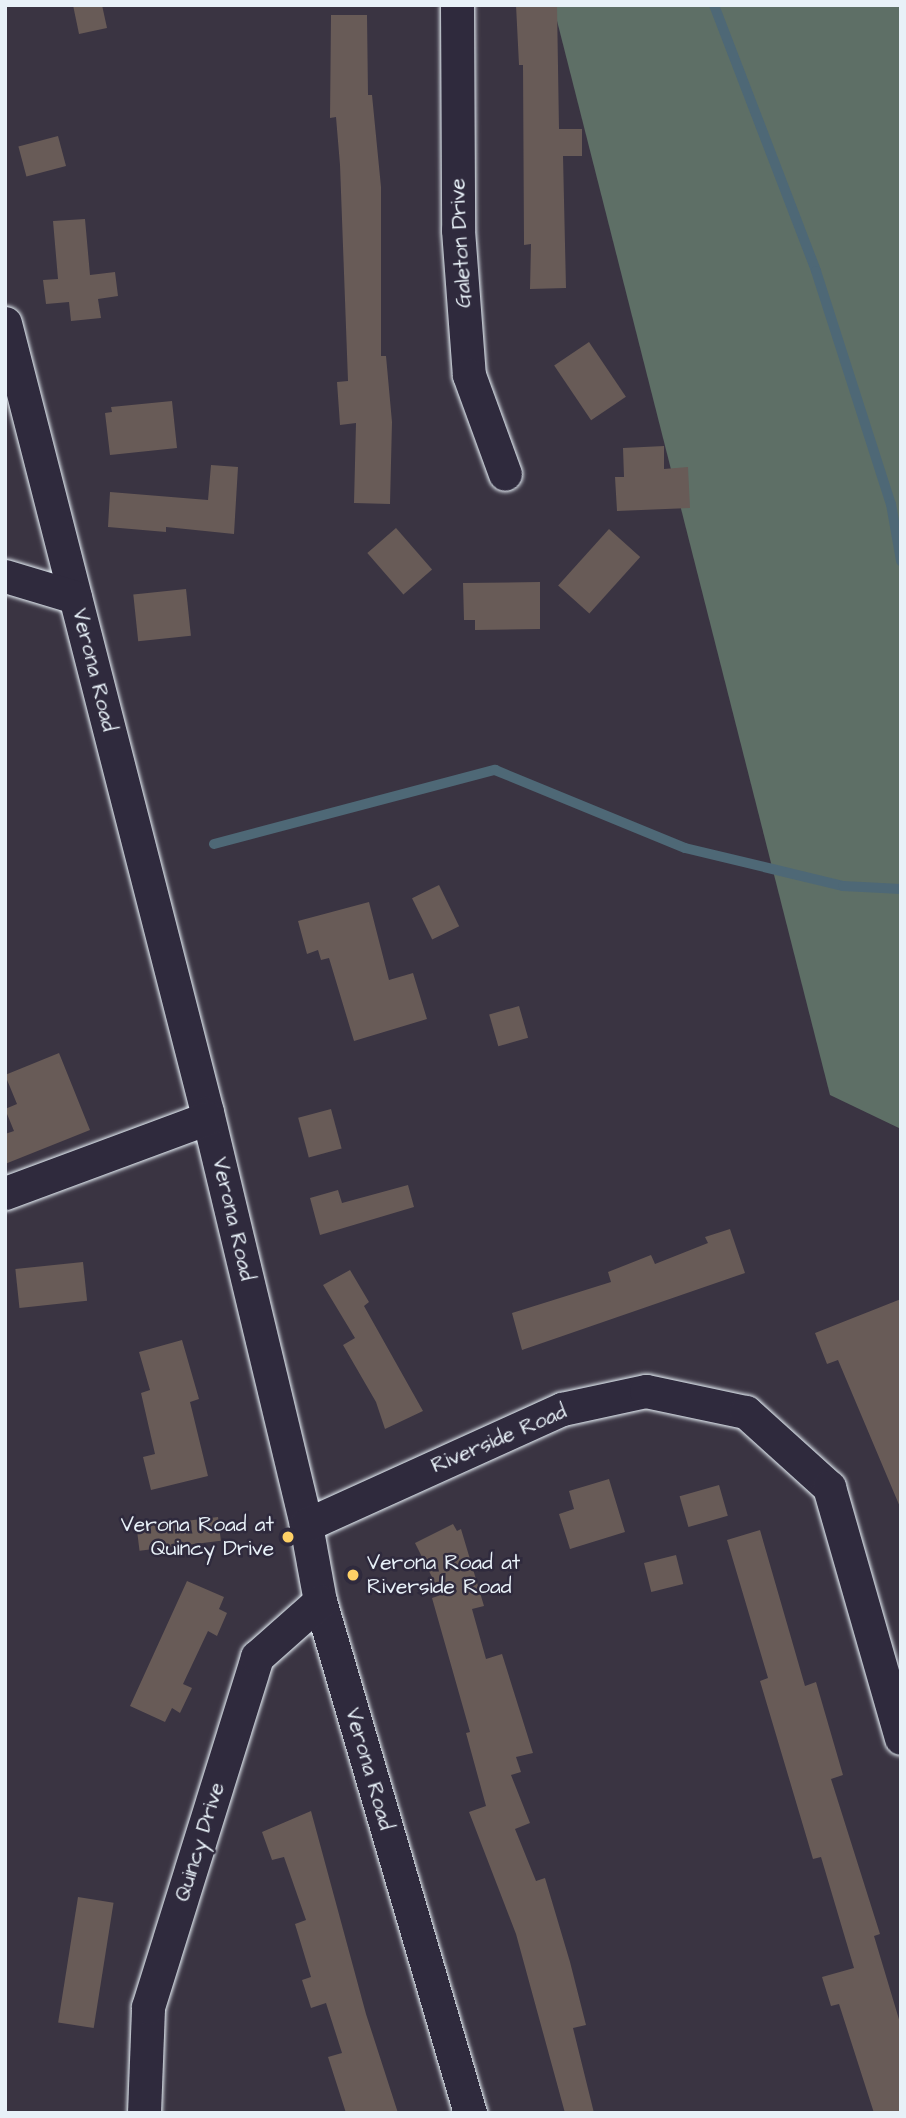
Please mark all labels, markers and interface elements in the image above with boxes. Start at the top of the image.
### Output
street label: Galeton Drive [445,178,477,308]
street label: Verona Road [67,606,121,734]
street label: Verona Road [207,1155,259,1283]
street label: Riverside Road [428,1399,570,1479]
place label: Verona Road at Quincy Drive [121,1512,274,1562]
marker: Verona Road at Quincy Drive [280,1529,296,1545]
place label: Verona Road at Riverside Road [367,1550,520,1600]
marker: Verona Road at Riverside Road [345,1567,361,1583]
street label: Verona Road [340,1705,398,1833]
street label: Quincy Drive [170,1779,230,1905]

